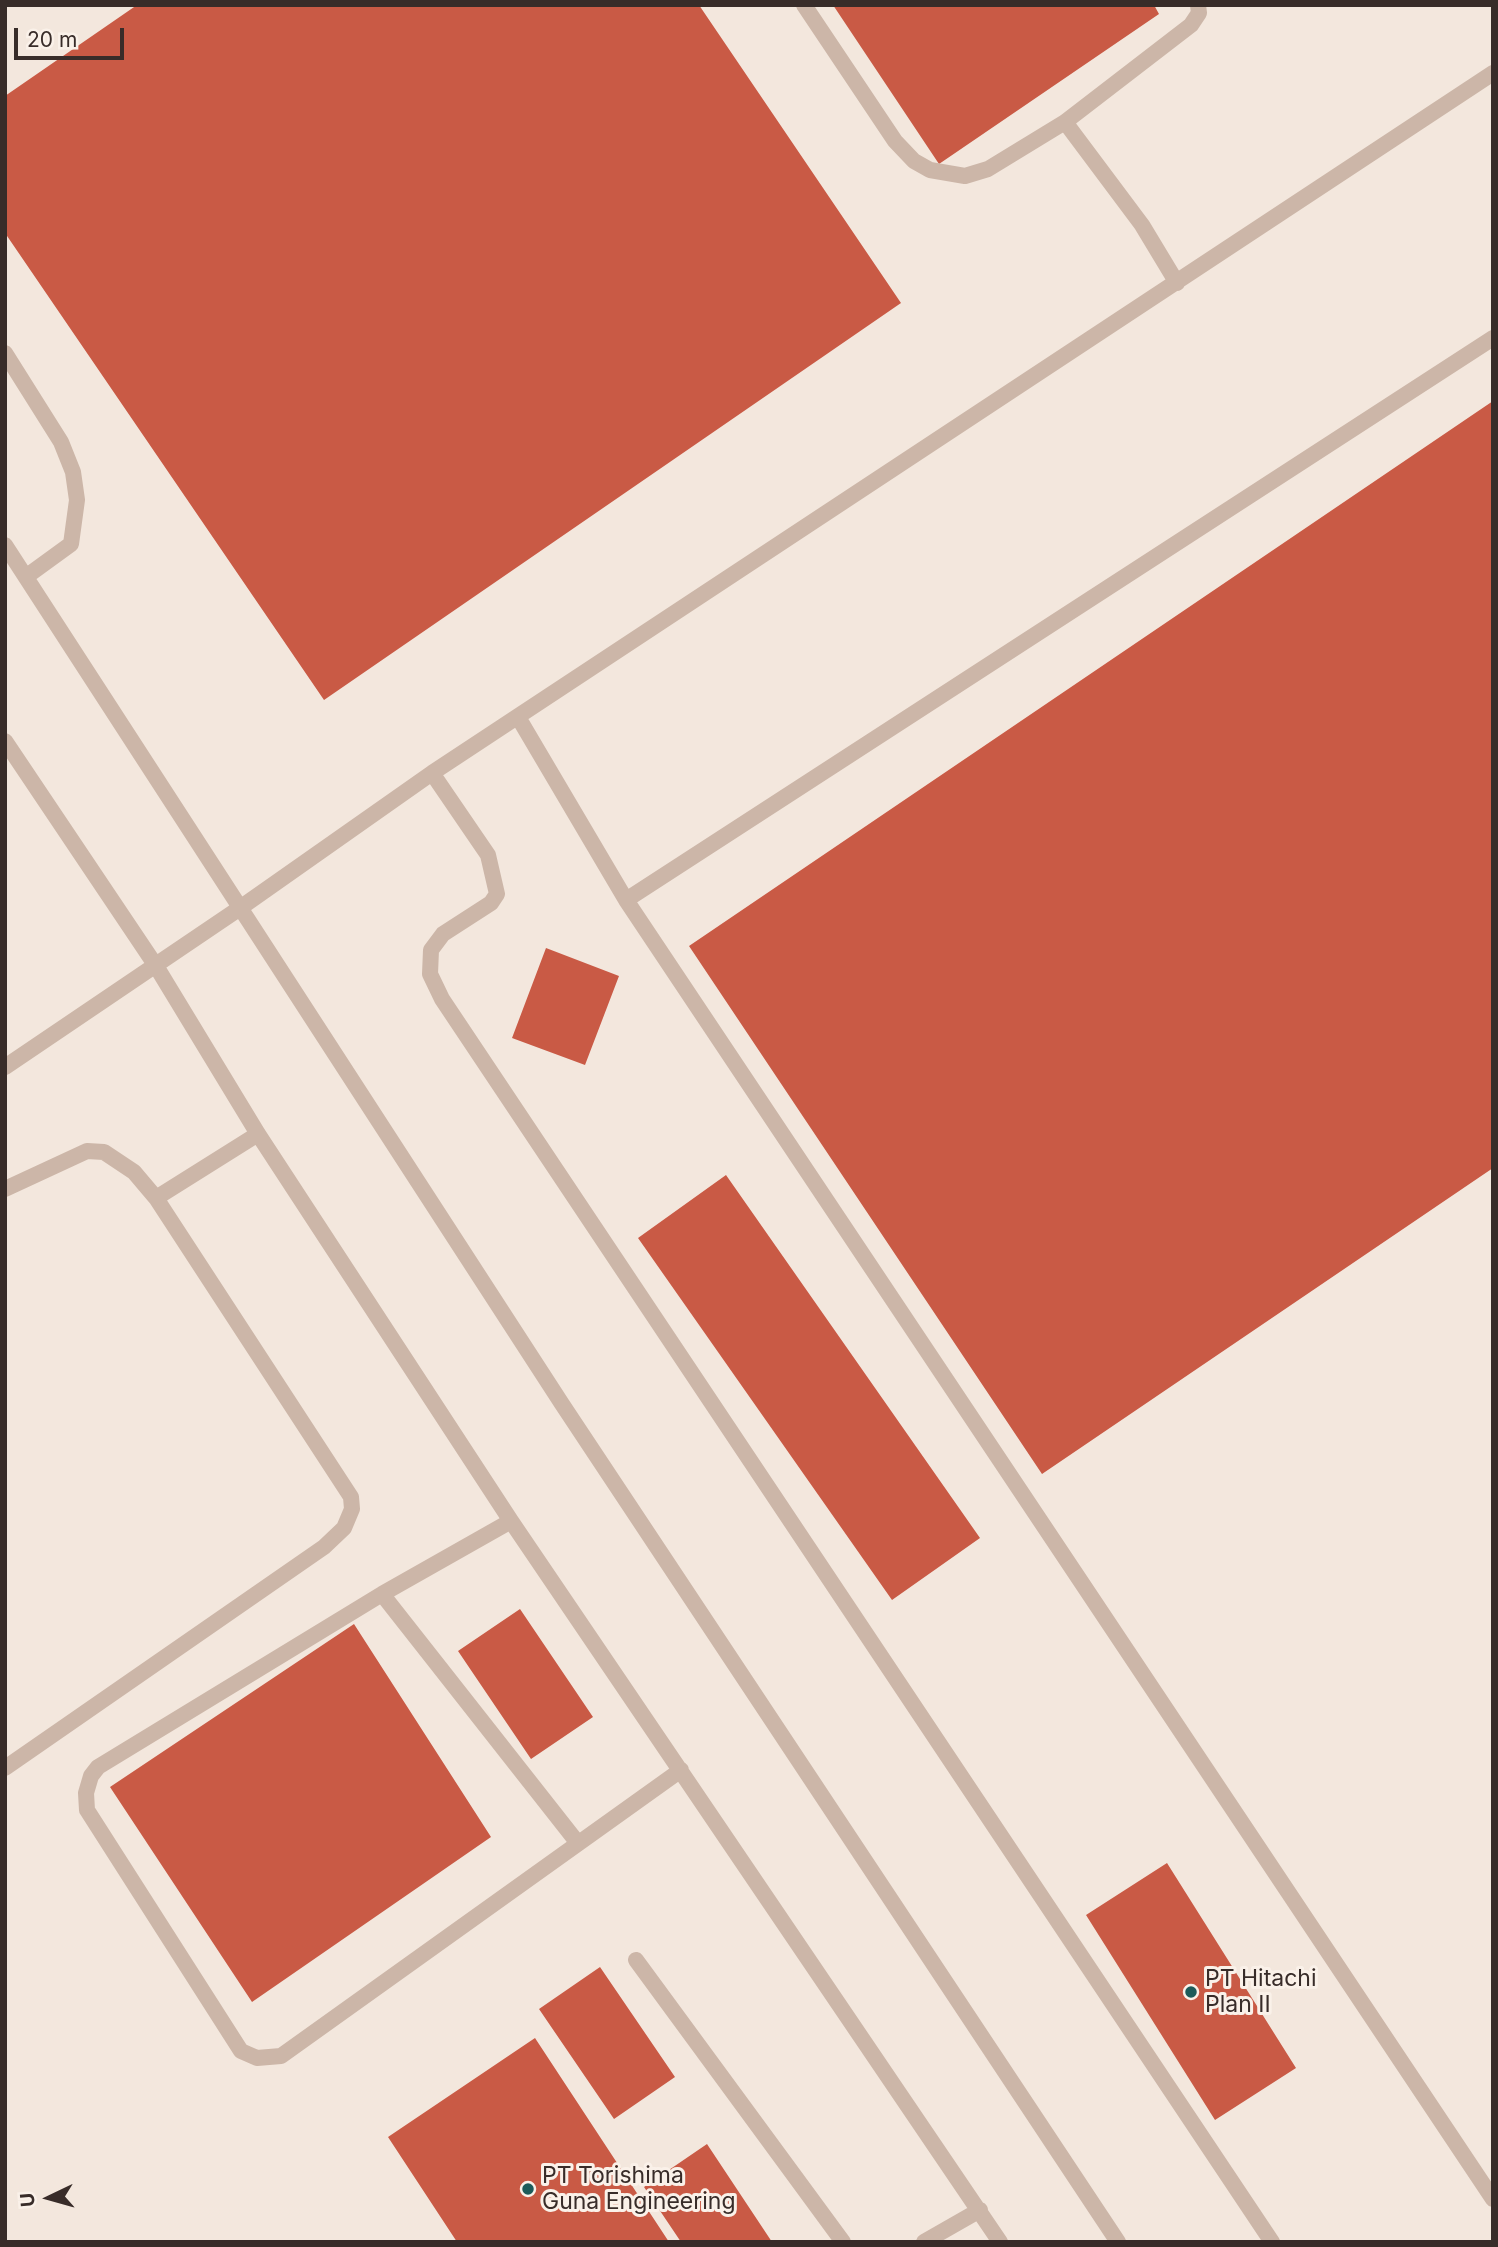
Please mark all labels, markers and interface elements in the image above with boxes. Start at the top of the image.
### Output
scale bar [18,14,128,58]
text: 20 m [27,27,77,52]
place label: PT Hitachi Plan II [1205,1965,1317,2019]
marker: PT Hitachi Plan II [1183,1984,1199,2000]
place label: PT Torishima Guna Engineering [542,2162,736,2216]
north arrow [14,2163,84,2233]
marker: PT Torishima Guna Engineering [520,2181,536,2197]
text: U [16,2192,40,2208]

